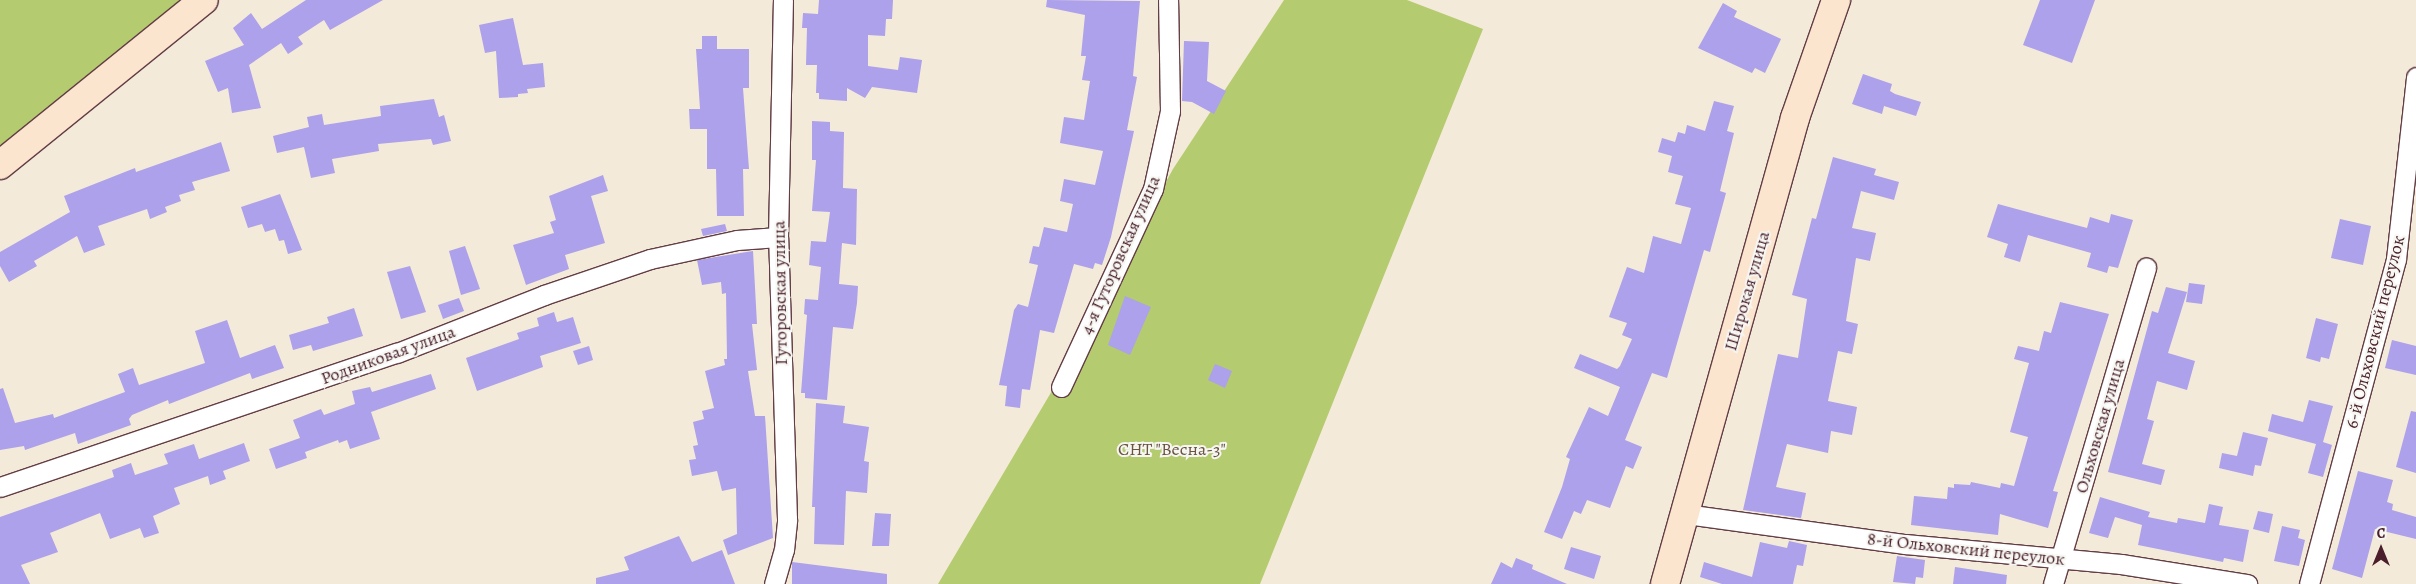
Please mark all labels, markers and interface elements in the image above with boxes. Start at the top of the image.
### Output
street label: 4-я Гуторовская улица [1075,172,1165,338]
street label: Гуторовская улица [768,221,792,365]
street label: Широкая улица [1720,229,1774,353]
street label: 6-й Ольховский переулок [2341,233,2409,431]
street label: Родниковая улица [318,321,458,389]
street label: Ольховская улица [2071,356,2129,496]
park label: СНТ "Весна-3" [1118,438,1226,460]
north arrow [2356,524,2406,574]
text: С [2377,524,2385,543]
street label: 8-й Ольховский переулок [1866,528,2066,570]

